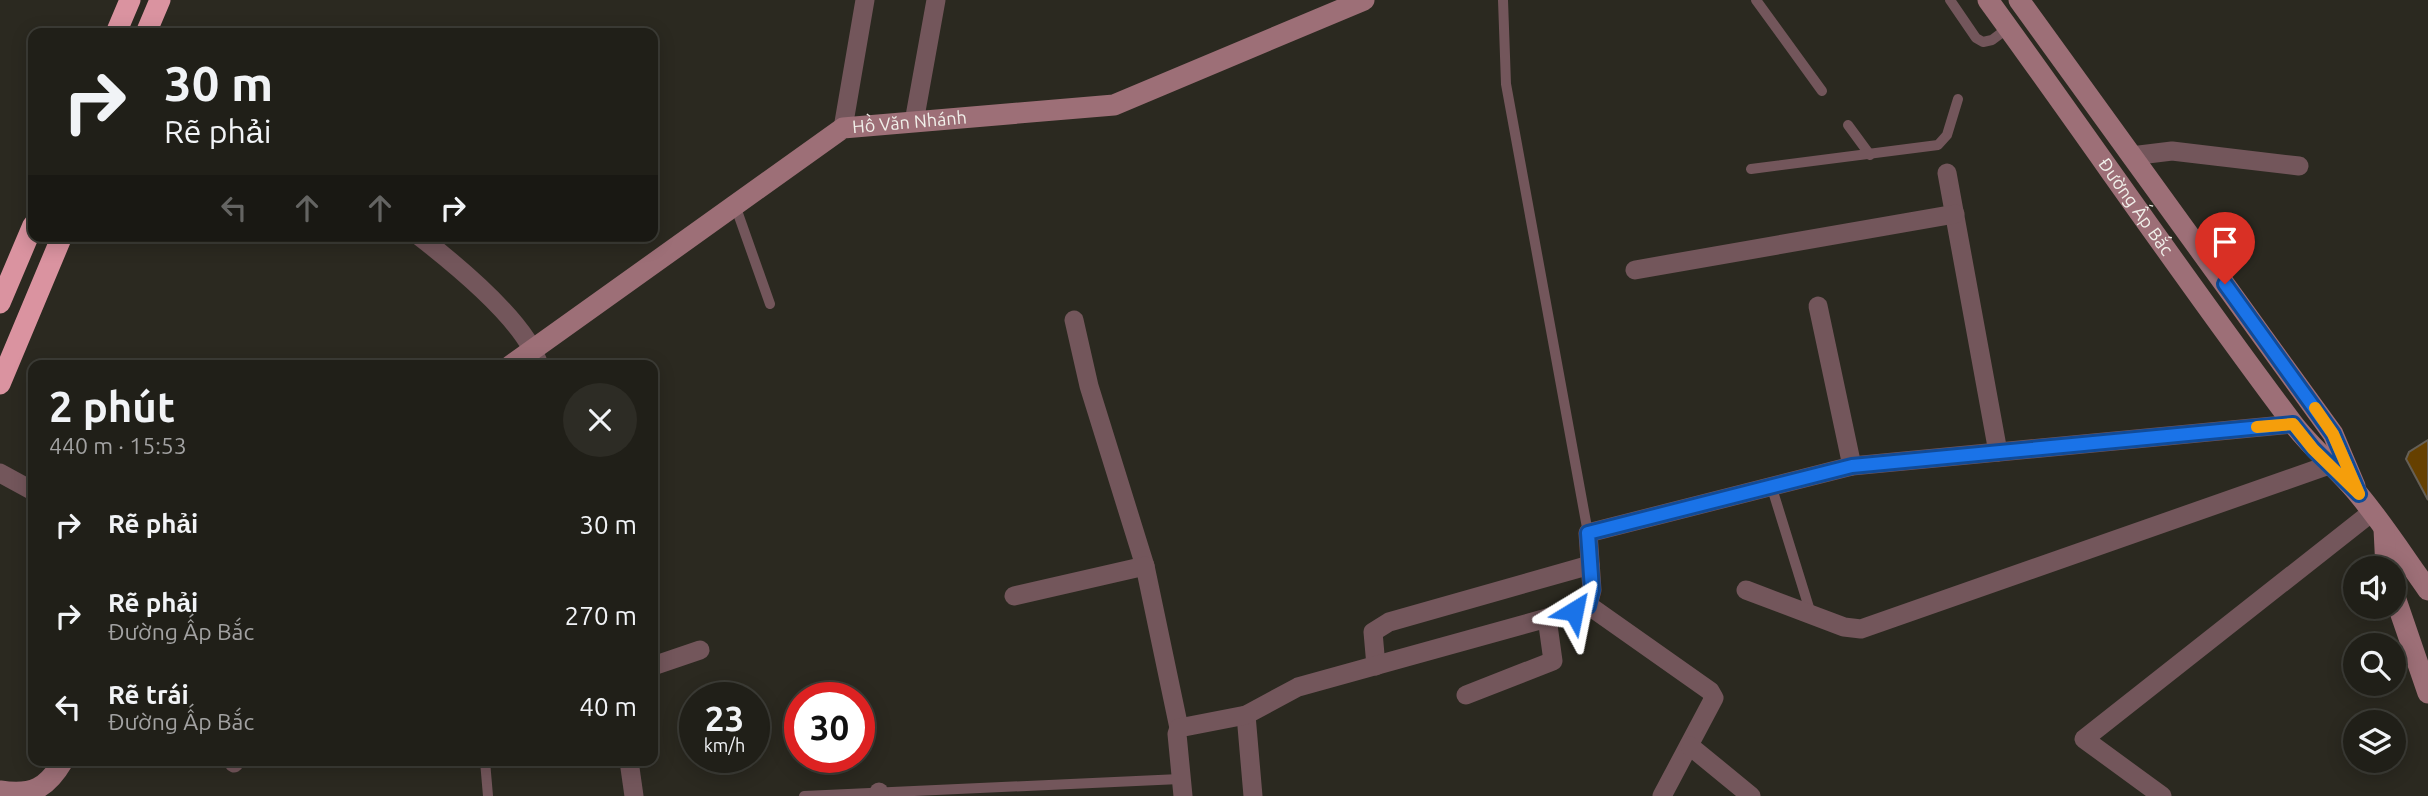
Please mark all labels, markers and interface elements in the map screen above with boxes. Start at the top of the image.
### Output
text: 30 m [164,55,273,110]
icon: right [49,56,140,147]
street label: Hồ Văn Nhánh [851,107,967,136]
text: Rẽ phải [164,113,271,149]
street label: Đường Ấp Bắc [2095,154,2178,259]
icon: left [215,189,253,227]
icon: ahead [288,189,326,227]
icon: ahead [361,189,399,227]
icon: right [434,189,472,227]
pin [2195,212,2255,284]
icon: arrive [2206,223,2244,261]
text: 2 phút [49,383,175,430]
button: close [563,383,637,457]
text: 440 m · 15:53 [49,433,187,458]
icon: right [49,506,87,544]
text: Rẽ phải [108,509,198,538]
text: 30 m [579,510,637,539]
map controls [2343,556,2406,773]
button: sound [2343,556,2406,619]
position arrow [1537,574,1611,648]
text: Rẽ phải [108,588,198,617]
icon: right [49,597,87,635]
text: 270 m [565,601,637,630]
text: Đường Ấp Bắc [108,619,254,644]
button: search [2343,633,2406,696]
text: Rẽ trái [108,680,189,709]
speed limit sign: 30 [784,682,875,773]
icon: left [49,688,87,726]
text: 40 m [579,692,637,721]
text: 23 [705,698,744,738]
text: Đường Ấp Bắc [108,709,254,734]
button: layers [2343,710,2406,773]
text: km/h [704,735,745,755]

